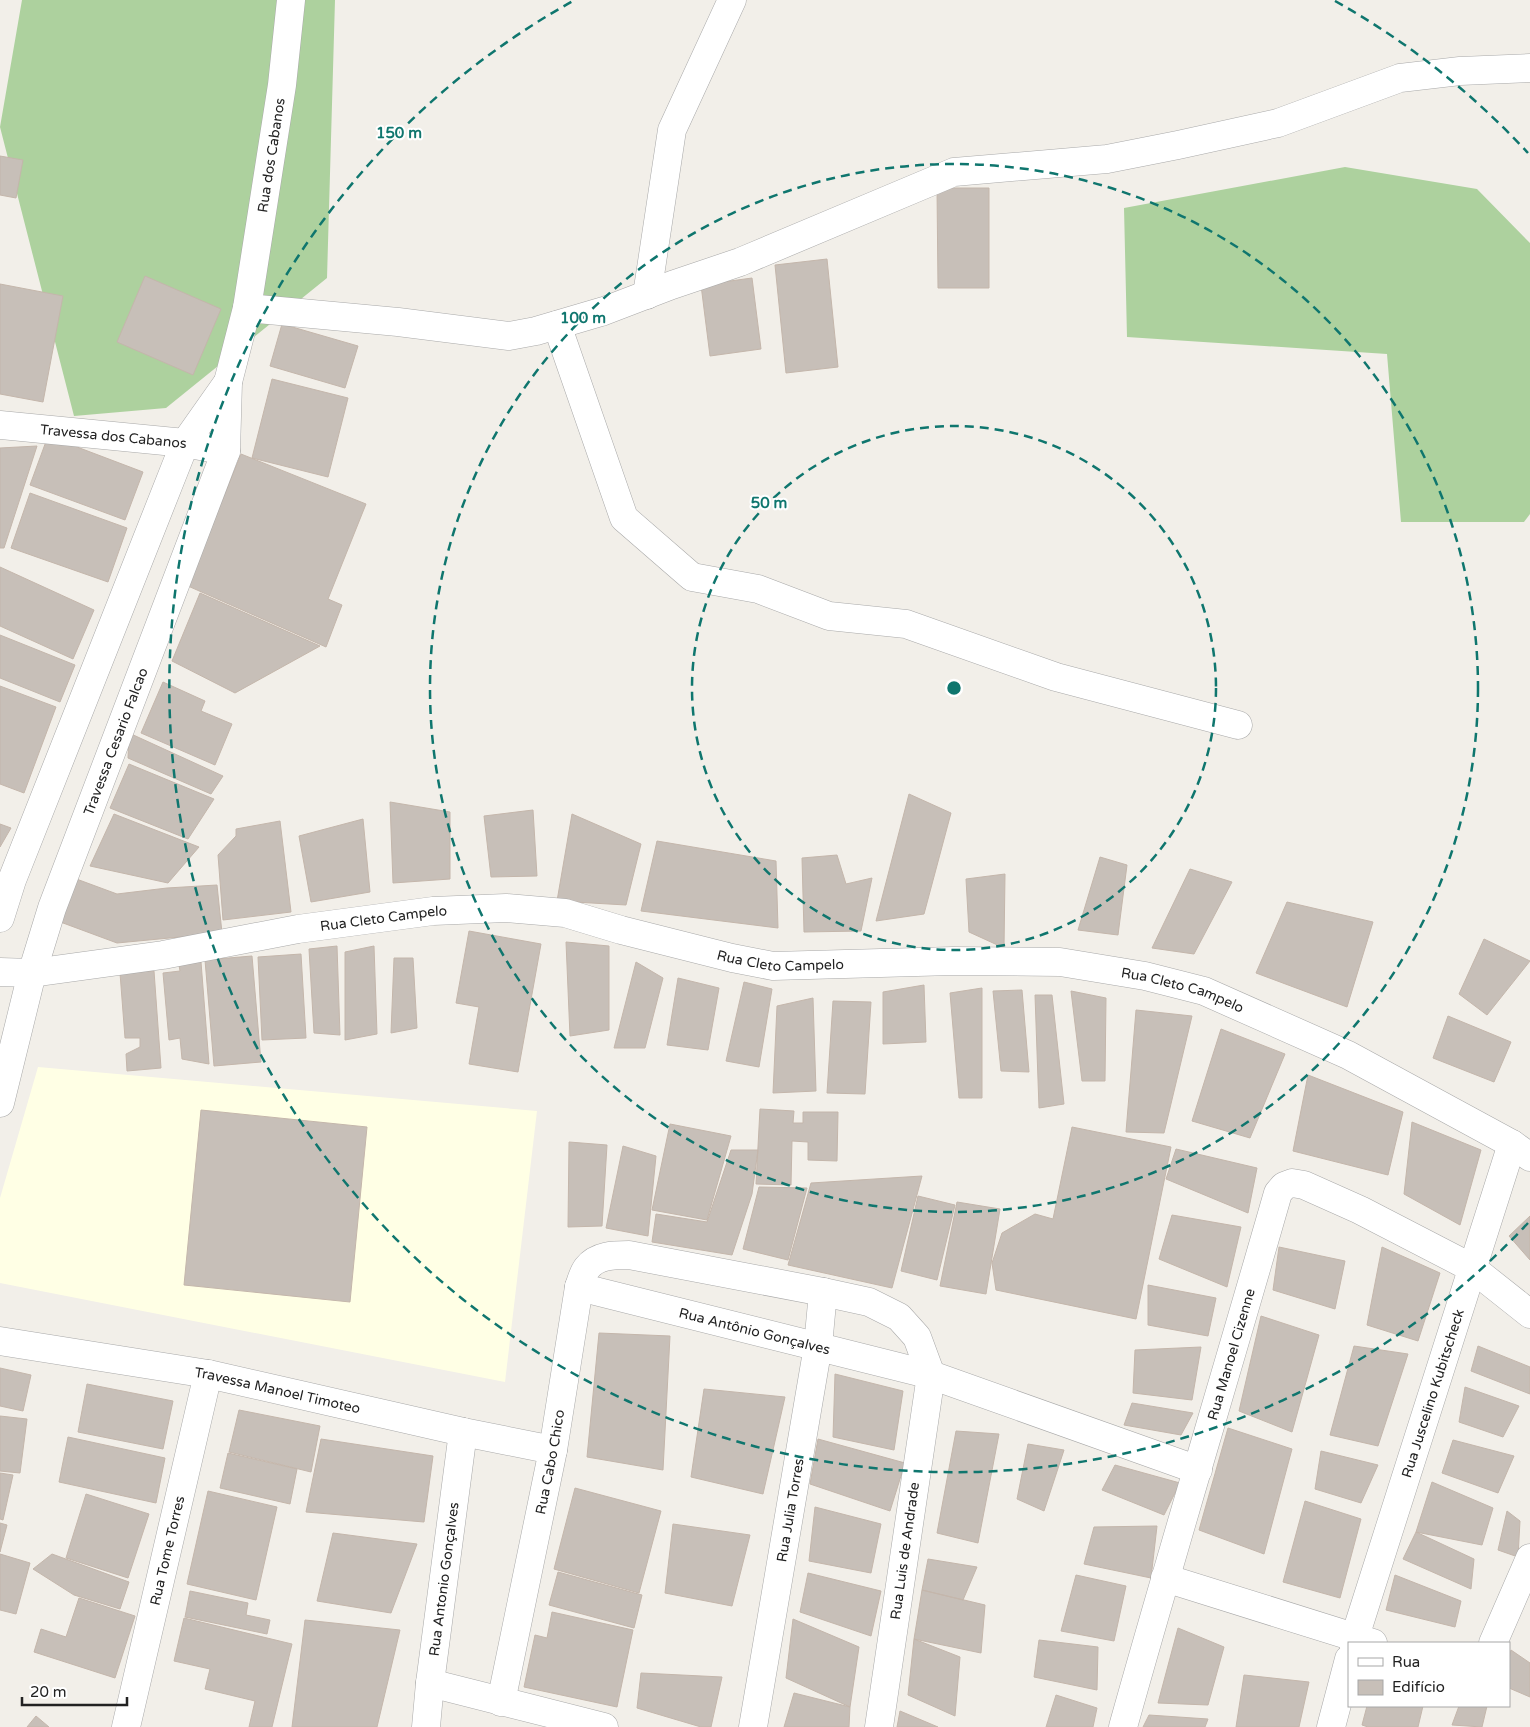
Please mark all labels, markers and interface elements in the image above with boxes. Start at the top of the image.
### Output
street label: Rua dos Cabanos [254,96,288,214]
text: 150 m [376,124,422,142]
text: 100 m [560,309,606,327]
street label: Travessa dos Cabanos [40,420,188,452]
text: 50 m [751,494,787,512]
street label: Travessa Cesario Falcao [80,665,151,818]
centre of rings [945,679,963,697]
street label: Rua Cleto Campelo [319,902,447,934]
street label: Rua Cleto Campelo [715,946,844,975]
street label: Rua Cleto Campelo [1120,964,1247,1016]
street label: Rua Manoel Cizenne [1204,1286,1258,1422]
street label: Rua Antônio Gonçalves [677,1304,832,1358]
street label: Rua Juscelino Kubitscheck [1398,1306,1468,1480]
street label: Travessa Manoel Timoteo [193,1364,362,1417]
street label: Rua Cabo Chico [531,1408,568,1516]
street label: Rua Julia Torres [773,1457,807,1563]
street label: Rua Luis de Andrade [887,1481,923,1621]
street label: Rua Tome Torres [146,1494,188,1607]
street label: Rua Antonio Gonçalves [425,1501,462,1657]
legend [1348,1642,1510,1707]
text: Rua [1392,1653,1420,1671]
scale bar [22,1674,128,1706]
text: Edifício [1392,1678,1445,1696]
text: 20 m [30,1683,67,1701]

